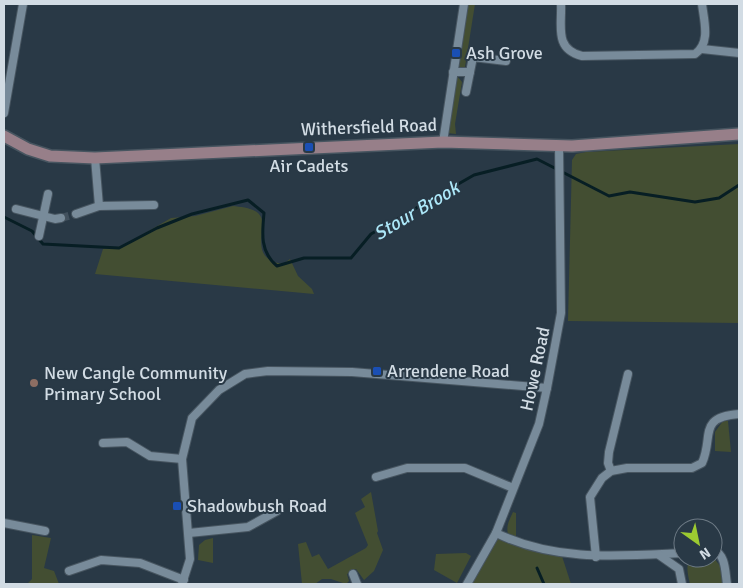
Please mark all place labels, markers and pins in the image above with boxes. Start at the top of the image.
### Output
place label: Ash Grove [466,42,543,64]
marker: Ash Grove [450,47,462,59]
marker: Air Cadets [303,141,315,153]
place label: Air Cadets [270,155,349,177]
place label: Arrendene Road [387,360,510,382]
place label: New Cangle Community Primary School [44,362,228,405]
marker: Arrendene Road [371,365,383,377]
marker: New Cangle Community Primary School [28,377,40,389]
place label: Shadowbush Road [187,495,327,517]
marker: Shadowbush Road [171,500,183,512]

